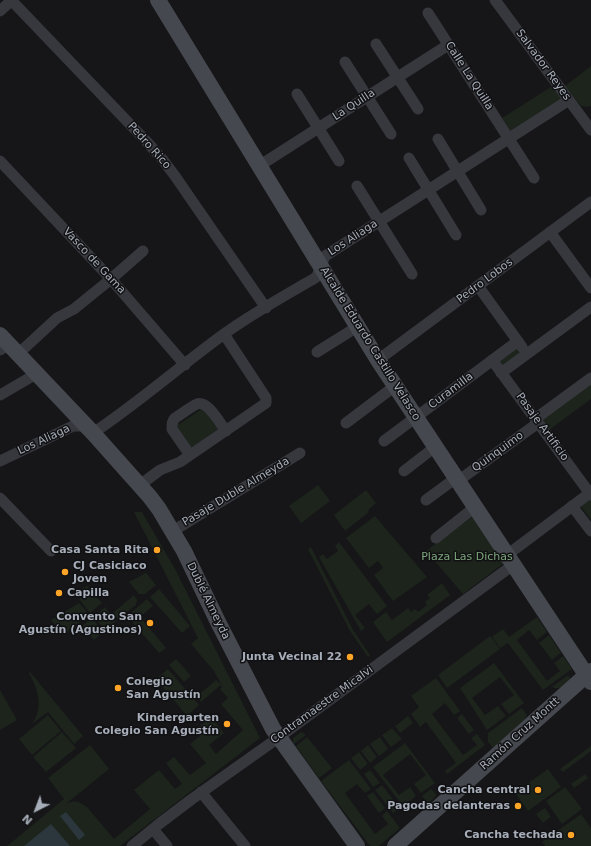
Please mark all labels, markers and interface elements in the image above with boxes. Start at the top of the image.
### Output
street label: Salvador Reyes [513,27,573,103]
street label: Calle La Quilla [442,39,496,113]
street label: La Quilla [330,86,378,124]
street label: Pedro Rico [125,120,173,172]
street label: Los Aliaga [326,217,380,259]
street label: Vasco de Gama [60,225,128,297]
street label: Pedro Lobos [454,256,516,306]
street label: Alcalde Eduardo Castillo Velasco [317,265,423,423]
street label: Curamilla [426,370,476,412]
street label: Pasaje Artificio [513,390,571,464]
street label: Los Aliaga [16,422,72,458]
street label: Quínquimo [470,429,526,475]
street label: Pasaje Duble Almeyda [180,455,292,529]
place label: Casa Santa Rita [51,543,149,557]
marker: Casa Santa Rita [152,545,162,555]
park label: Plaza Las Dichas [421,550,513,564]
place label: CJ Casiciaco Joven [73,559,147,585]
street label: Dublé Almeyda [184,560,232,642]
marker: CJ Casiciaco Joven [60,567,70,577]
place label: Capilla [67,586,109,600]
marker: Capilla [54,588,64,598]
place label: Convento San Agustín (Agustinos) [19,610,142,636]
marker: Convento San Agustín (Agustinos) [145,618,155,628]
place label: Junta Vecinal 22 [242,650,342,664]
marker: Junta Vecinal 22 [345,652,355,662]
street label: Contramaestre Micalvi [268,663,376,747]
place label: Colegio San Agustín [126,675,201,701]
marker: Colegio San Agustín [113,683,123,693]
street label: Ramón Cruz Montt [478,695,562,773]
place label: Kindergarten Colegio San Agustín [94,711,219,737]
marker: Kindergarten Colegio San Agustín [222,719,232,729]
place label: Cancha central [437,783,530,797]
marker: Cancha central [533,785,543,795]
north arrow [16,790,56,830]
place label: Pagodas delanteras [387,799,510,813]
marker: Pagodas delanteras [513,801,523,811]
text: N [20,811,35,827]
place label: Cancha techada [464,828,563,842]
marker: Cancha techada [566,830,576,840]

